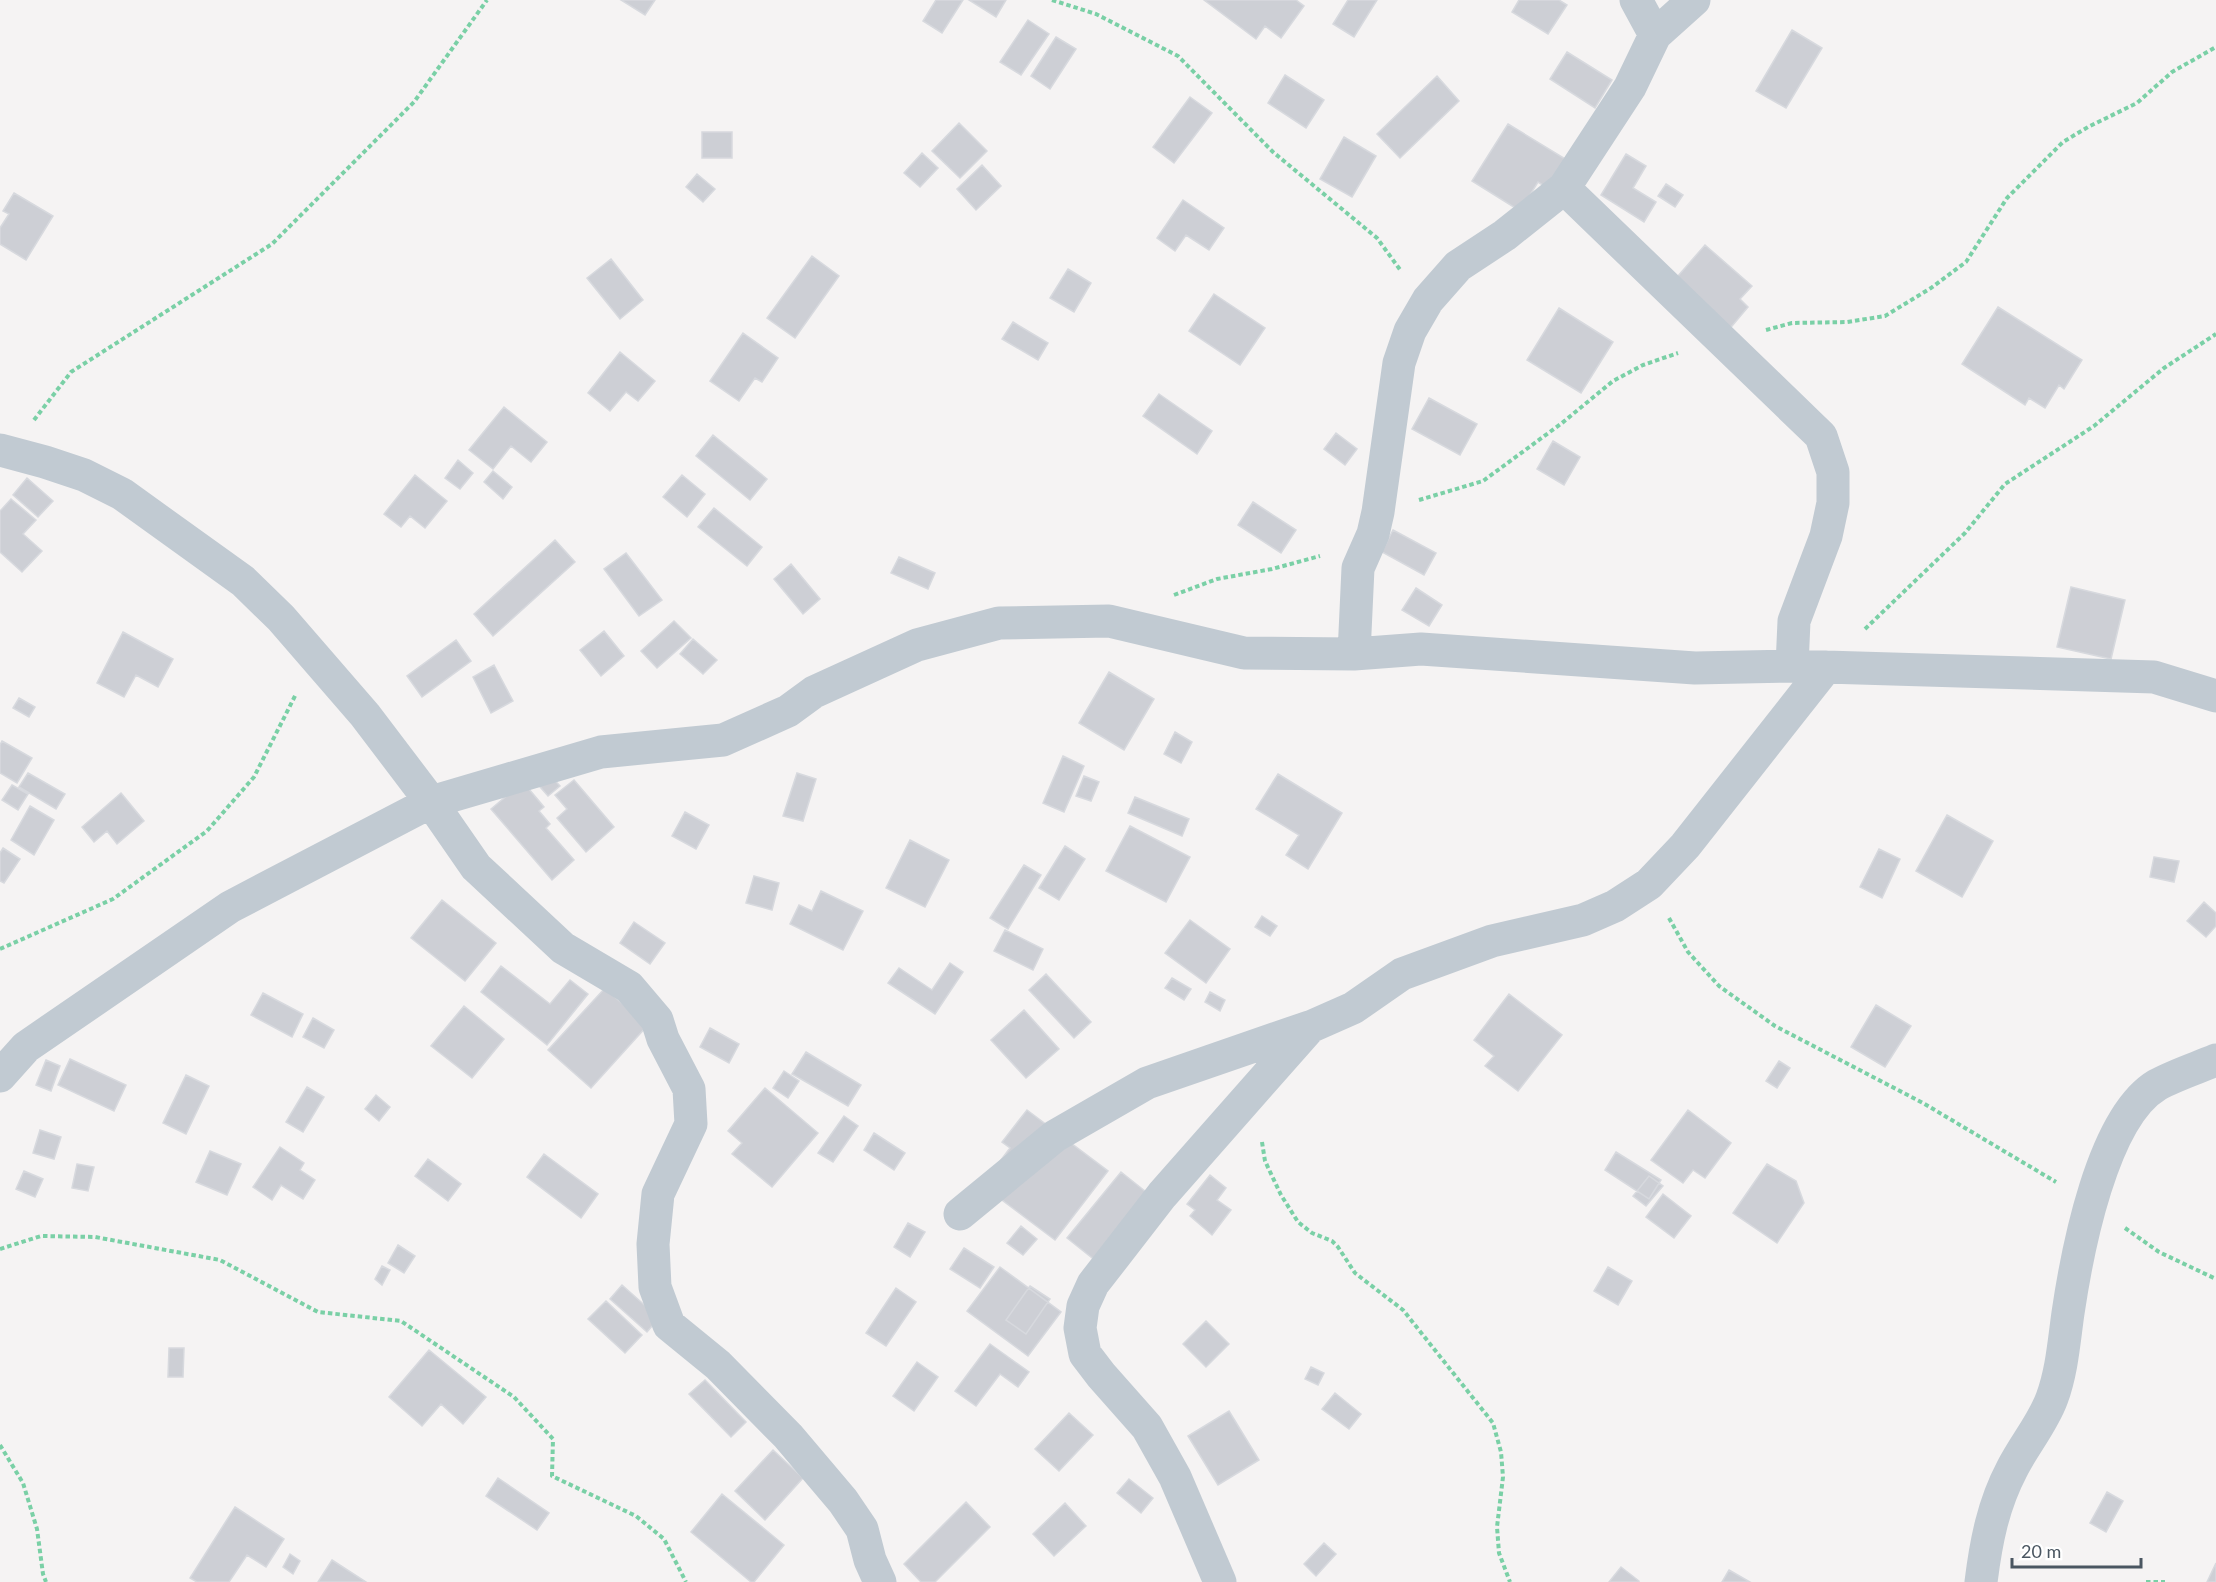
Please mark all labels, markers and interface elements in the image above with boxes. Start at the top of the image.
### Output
scale bar [2012,1531,2141,1569]
text: 20 m [2021,1540,2061,1562]

